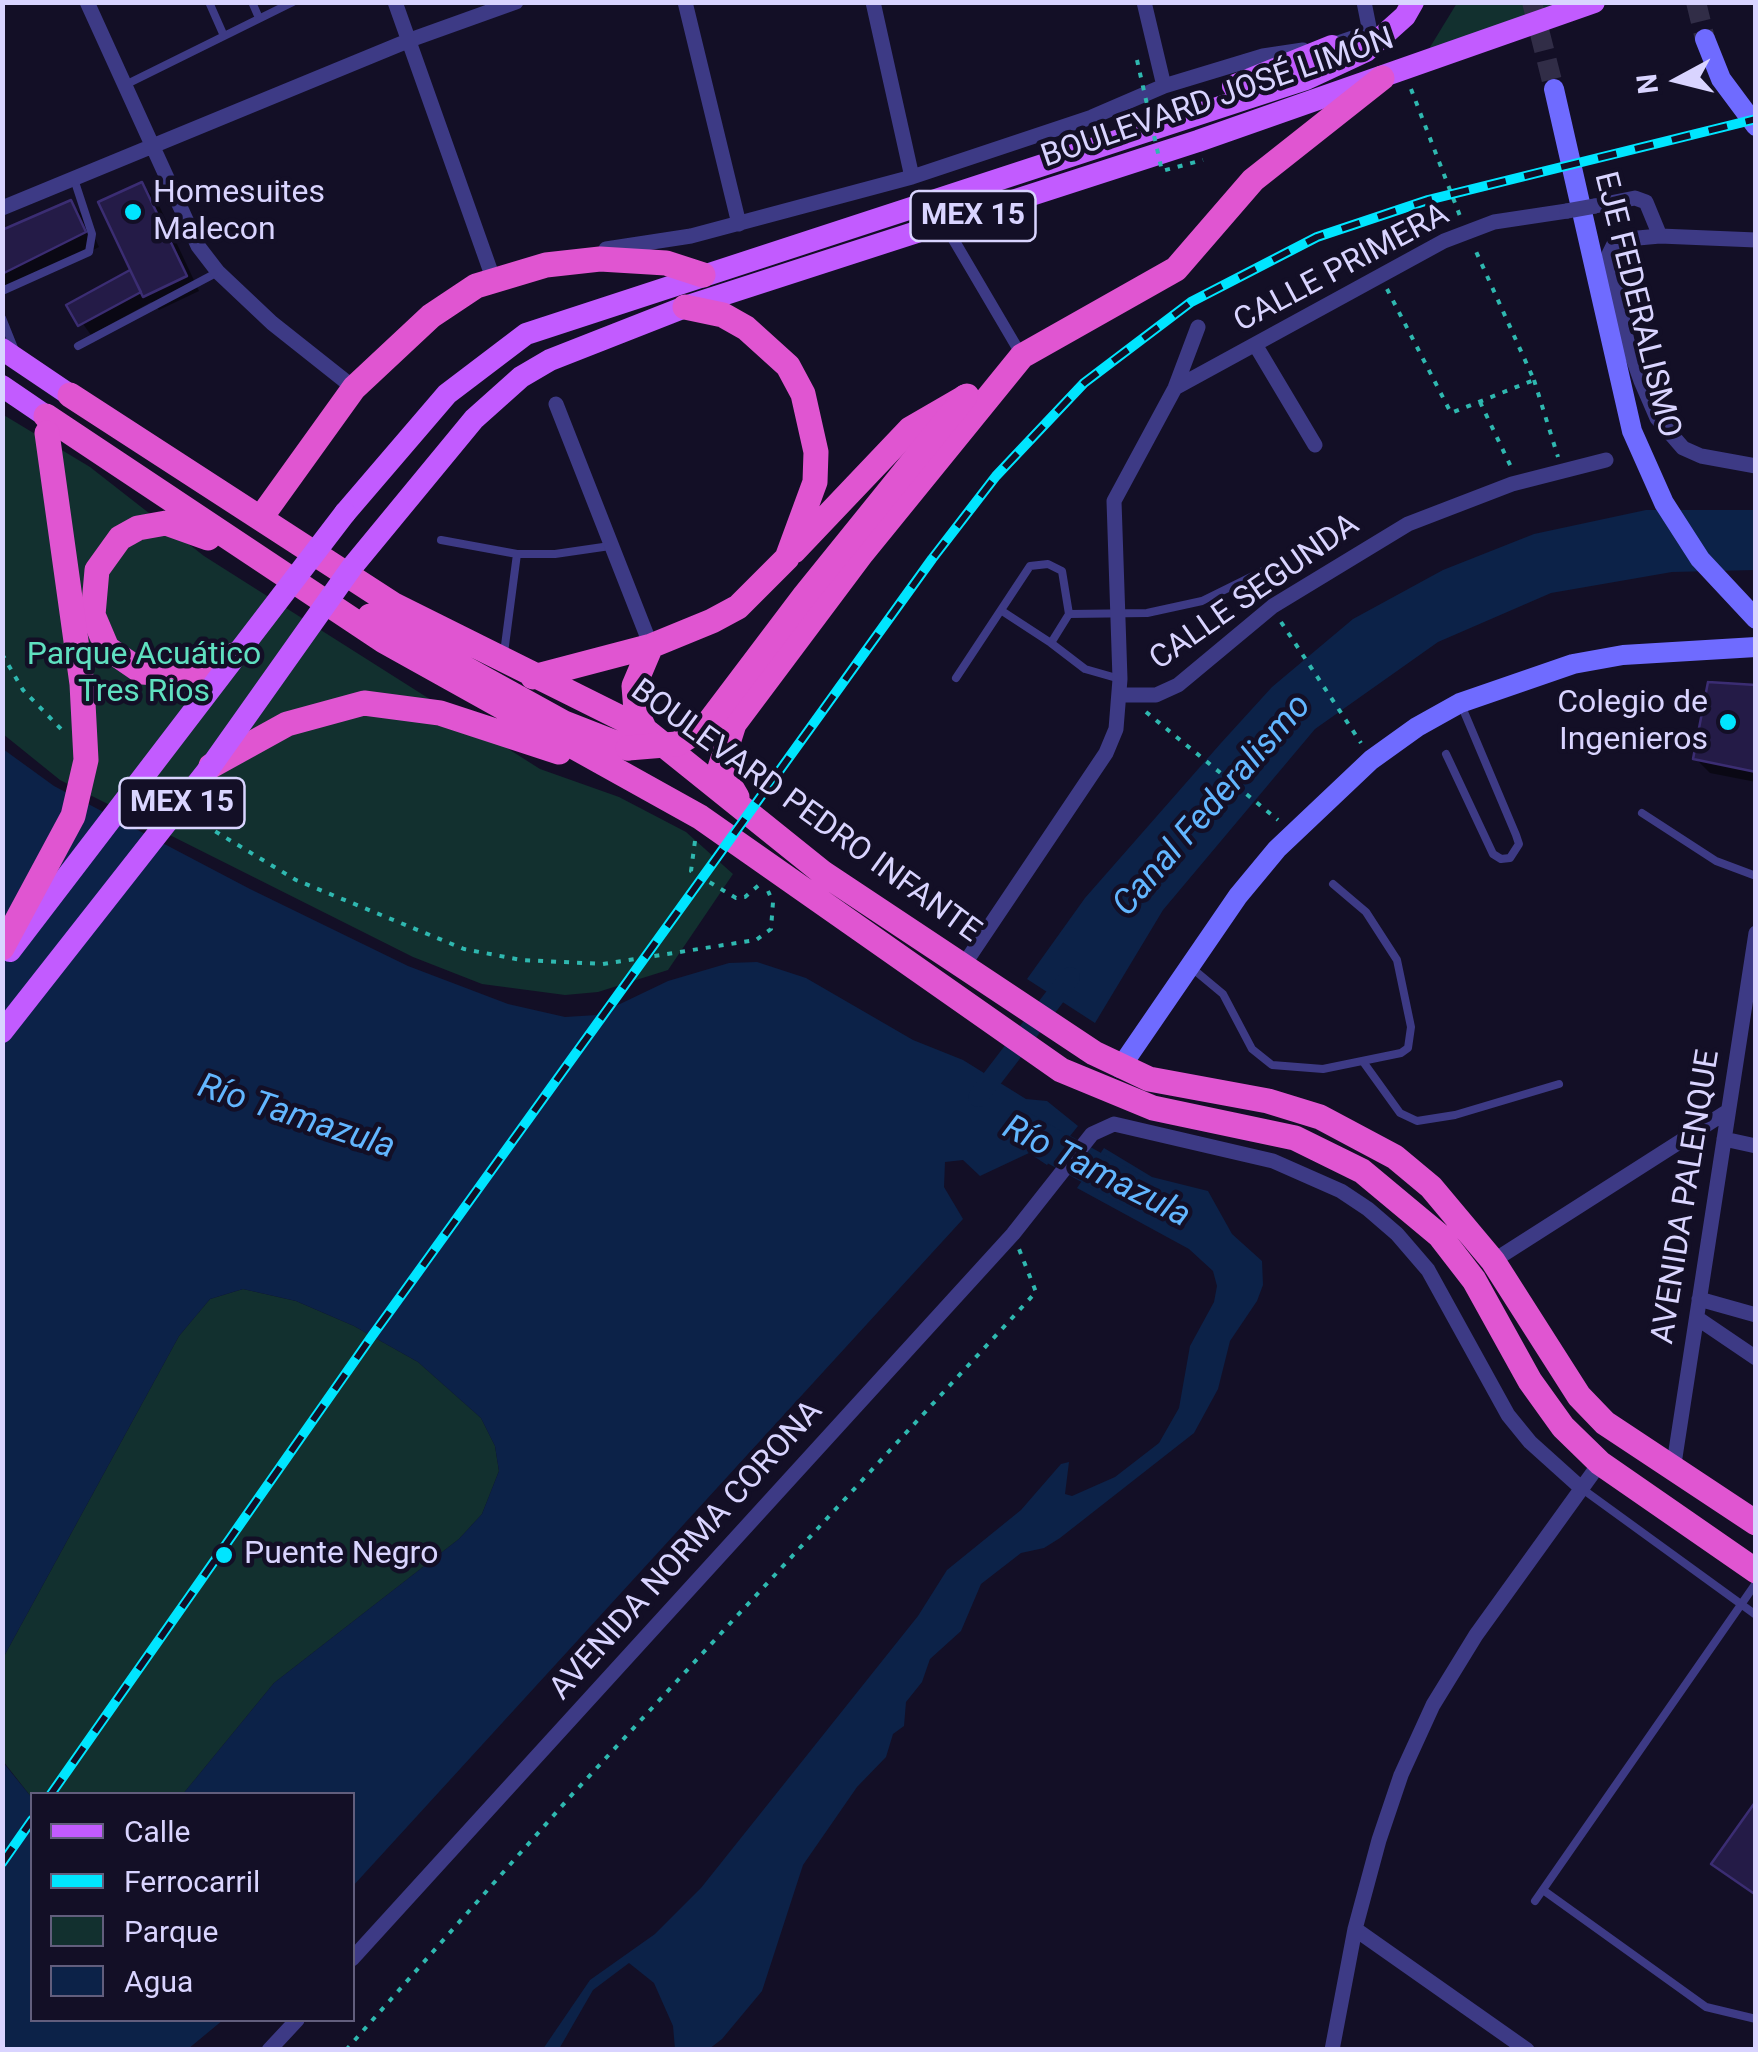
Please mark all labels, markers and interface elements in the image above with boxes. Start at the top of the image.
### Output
street label: BOULEVARD JOSÉ LIMÓN [1037,21,1399,177]
north arrow [1628,30,1728,130]
text: N [1630,72,1665,96]
street label: EJE FEDERALISMO [1584,168,1688,442]
place label: Homesuites Malecon [153,175,325,250]
road number: MEX 15 [910,191,1036,241]
street label: CALLE PRIMERA [1228,196,1456,342]
marker: Homesuites Malecon [122,201,144,223]
street label: CALLE SEGUNDA [1143,507,1367,679]
park label: Parque Acuático Tres Rios [27,637,261,712]
street label: BOULEVARD PEDRO INFANTE [623,672,987,952]
place label: Colegio de Ingenieros [1557,685,1708,760]
water label: Canal Federalismo [1105,686,1321,926]
marker: Colegio de Ingenieros [1717,711,1739,733]
road number: MEX 15 [120,778,244,828]
street label: AVENIDA PALENQUE [1645,1047,1729,1347]
water label: Río Tamazula [192,1066,400,1170]
water label: Río Tamazula [995,1108,1197,1238]
street label: AVENIDA NORMA CORONA [543,1394,831,1708]
place label: Puente Negro [244,1536,438,1574]
marker: Puente Negro [213,1544,235,1566]
legend [30,1792,355,2022]
text: Calle [124,1814,190,1849]
text: Ferrocarril [124,1864,260,1899]
text: Parque [124,1914,218,1949]
text: Agua [124,1964,193,1999]

